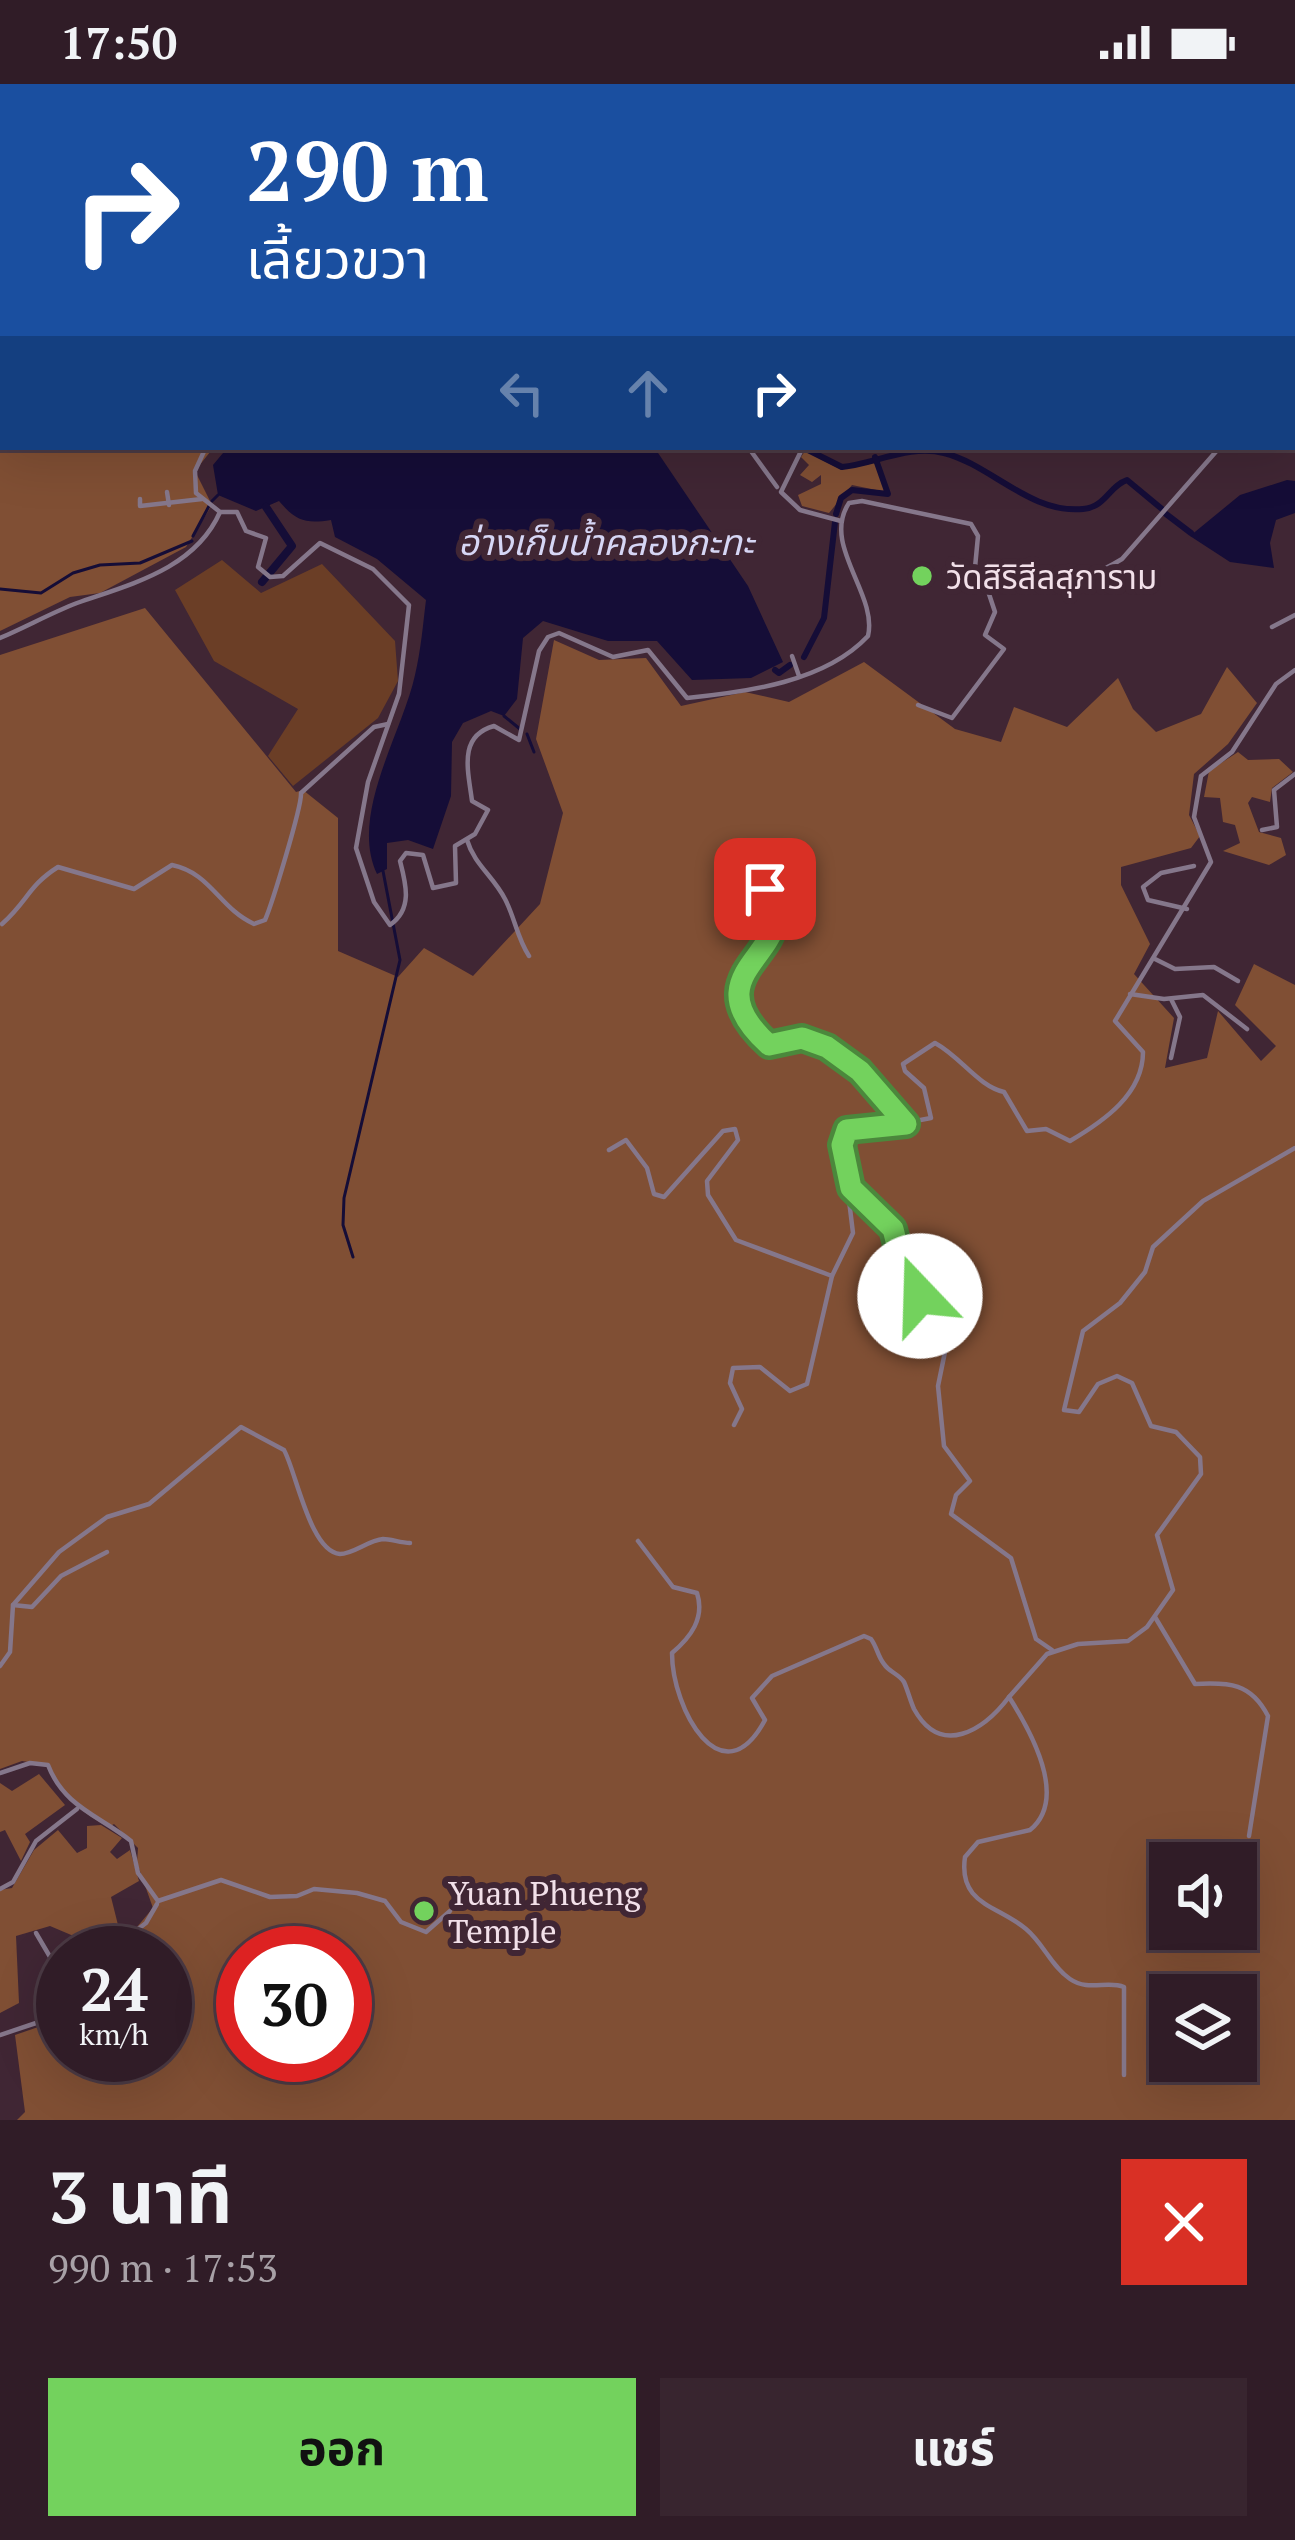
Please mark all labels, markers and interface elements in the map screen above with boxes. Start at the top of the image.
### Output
text: 17:50 [60,12,177,72]
text: 290 m [246,114,489,225]
icon: right [48,132,204,288]
text: เลี้ยวขวา [246,222,429,293]
icon: left [489,360,555,426]
icon: ahead [615,360,681,426]
icon: right [741,360,807,426]
water label: อ่างเก็บน้ำคลองกะทะ [458,518,757,565]
place label: วัดสิริสีลสุภาราม [946,555,1157,598]
marker: วัดสิริสีลสุภาราม [909,563,935,589]
pin [714,838,816,940]
icon: arrive [732,856,798,922]
position arrow [857,1233,983,1359]
map controls [1149,1842,1257,2082]
button: sound [1149,1842,1257,1950]
place label: Yuan Phueng Temple [448,1871,642,1952]
marker: Yuan Phueng Temple [411,1898,437,1924]
speed limit sign: 30 [216,1926,372,2082]
text: 24 [80,1949,148,2028]
button: layers [1149,1974,1257,2082]
text: km/h [79,2014,149,2054]
text: 3 นาที [48,2148,232,2244]
button: close [1121,2159,1247,2285]
text: 990 m · 17:53 [48,2241,278,2293]
button: ออก [48,2378,636,2516]
button: แชร์ [660,2378,1247,2516]

